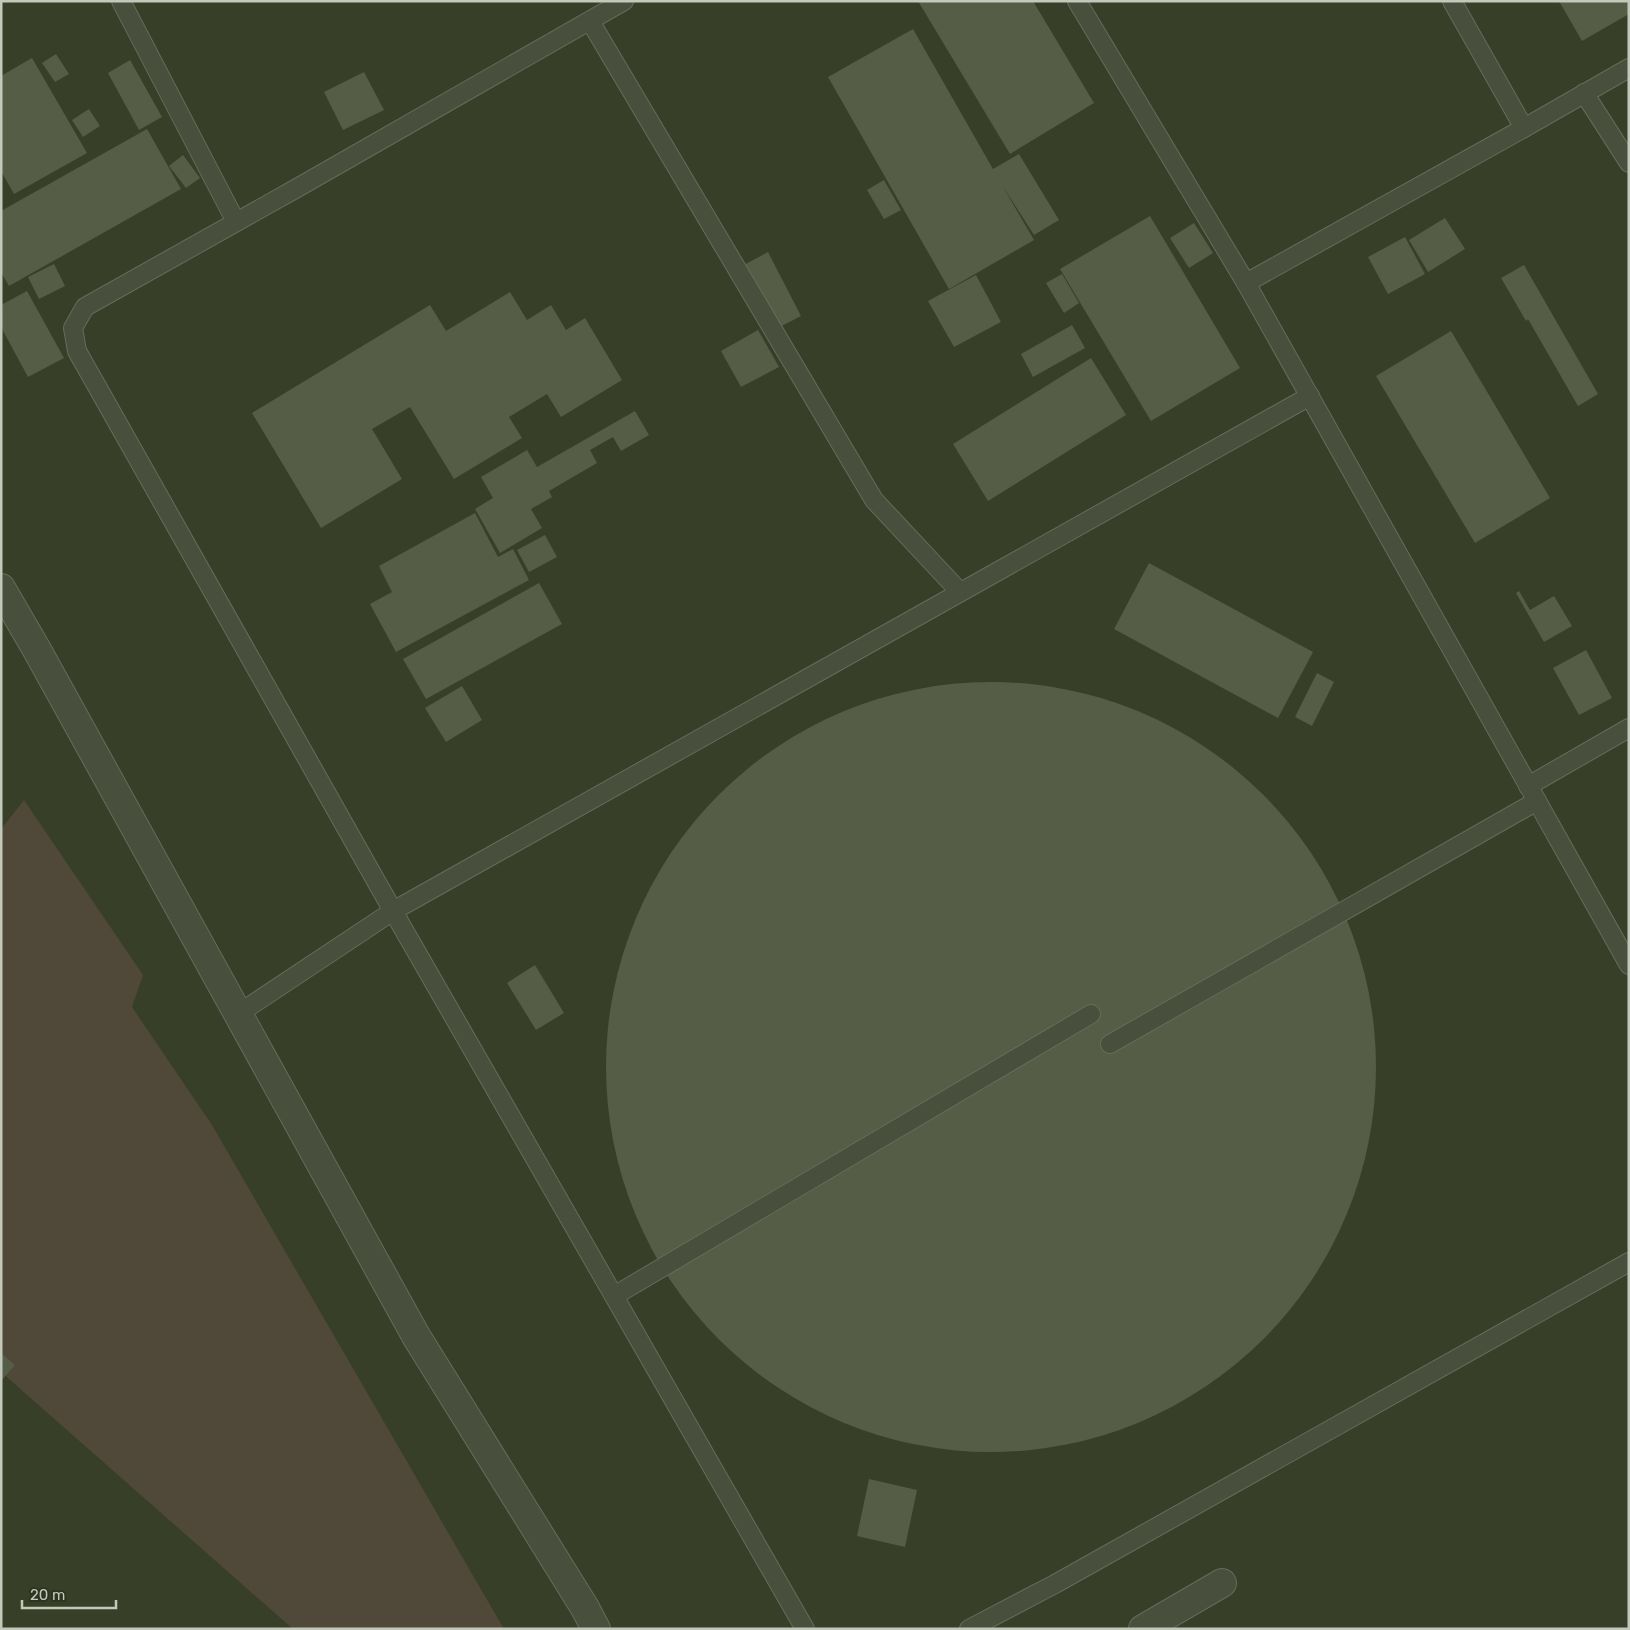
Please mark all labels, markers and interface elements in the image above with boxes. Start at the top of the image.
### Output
scale bar [22,1578,116,1610]
text: 20 m [30,1586,65,1604]

